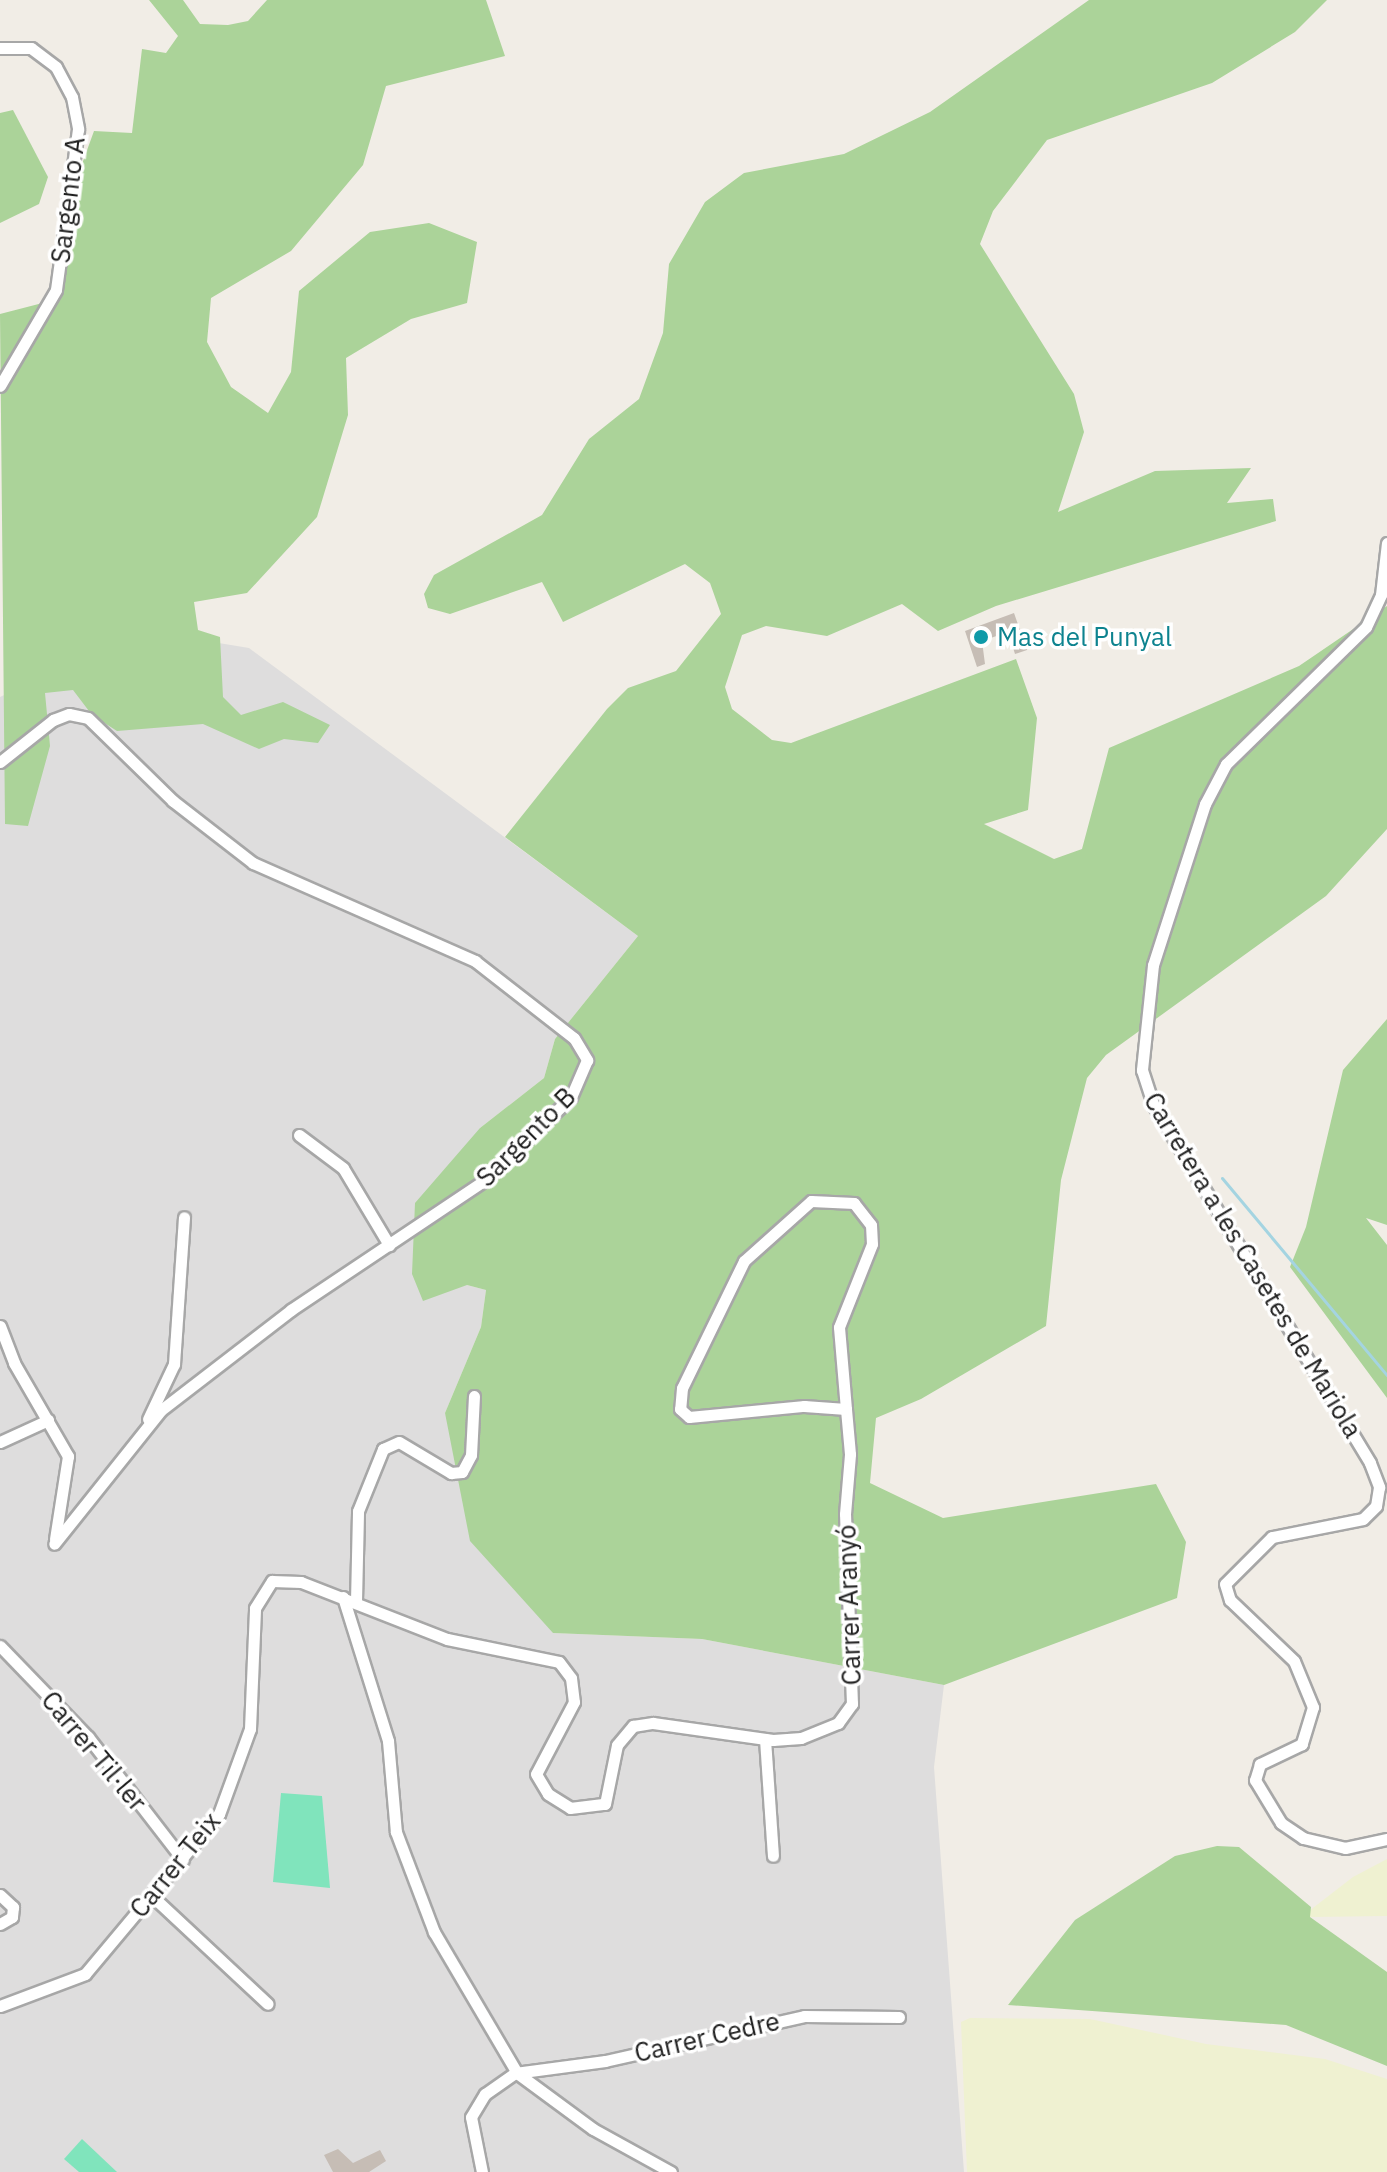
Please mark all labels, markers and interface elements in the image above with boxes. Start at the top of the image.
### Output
street label: Sargento A [45,135,91,265]
place label: Mas del Punyal [997,621,1172,653]
marker: Mas del Punyal [972,628,990,646]
street label: Sargento B [470,1081,582,1193]
street label: Carretera a les Casetes de Mariola [1137,1087,1369,1443]
street label: Carrer Aranyó [831,1524,867,1686]
street label: Carrer Til·ler [35,1685,153,1817]
street label: Carrer Teix [123,1806,227,1924]
street label: Carrer Cedre [631,2005,783,2069]

